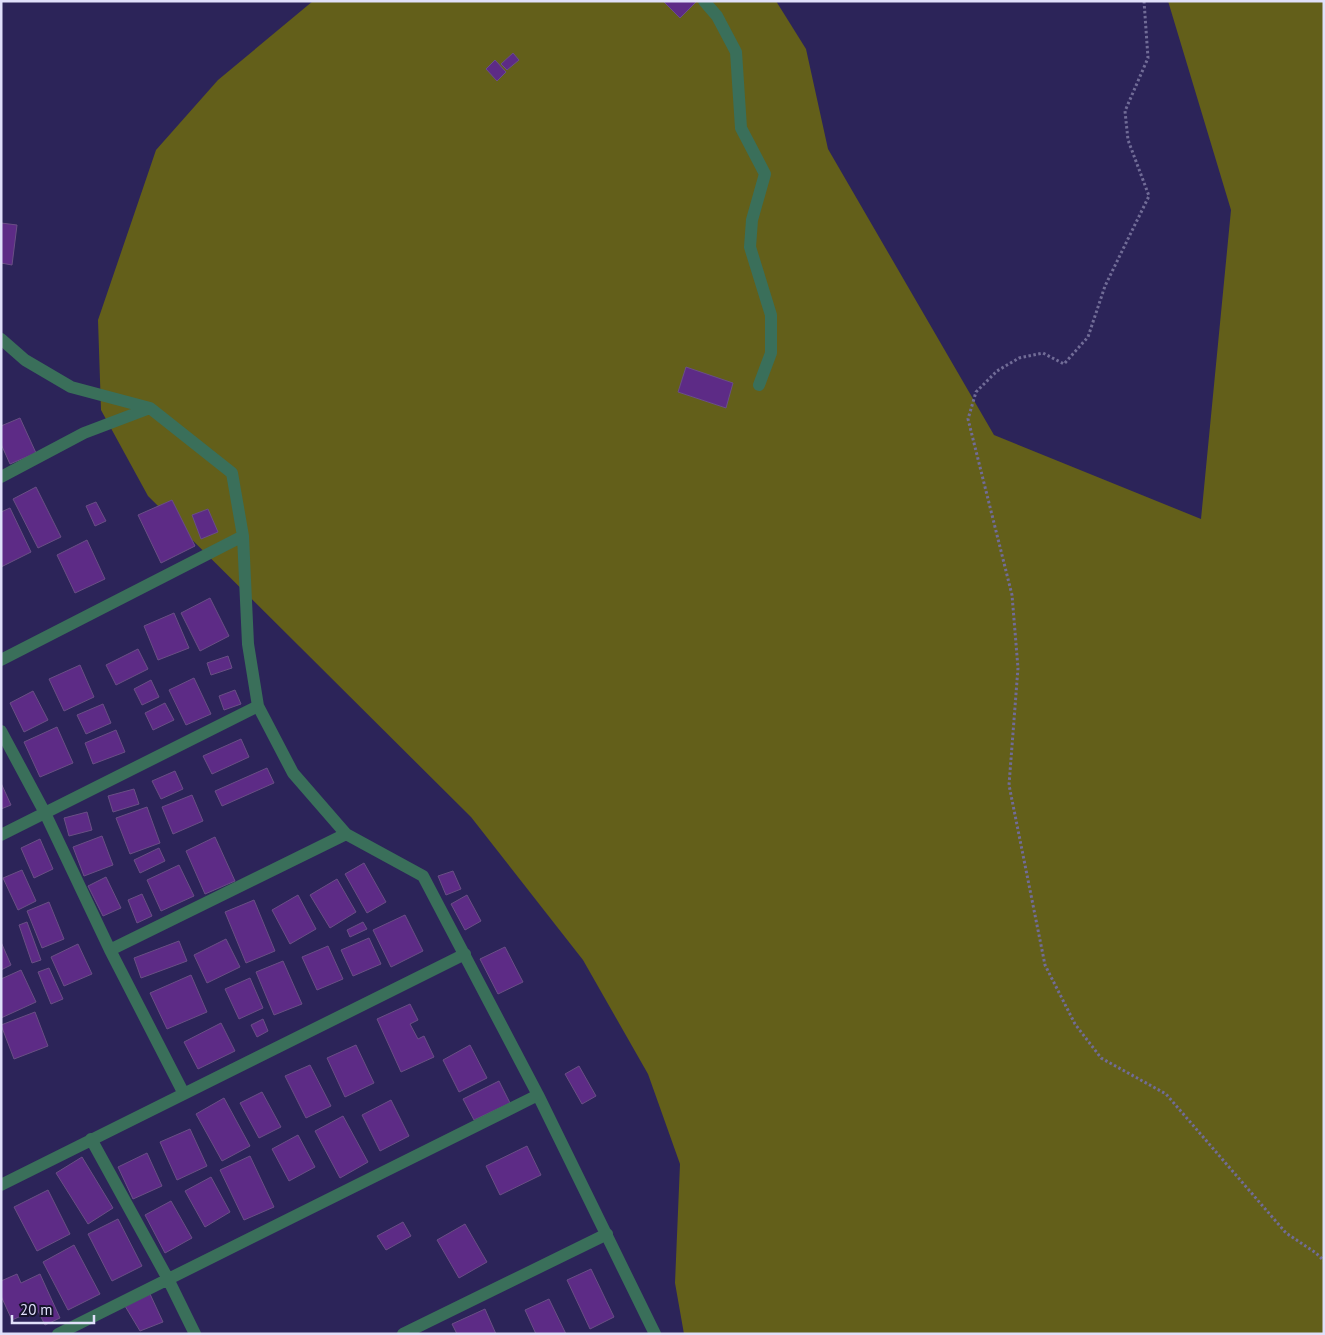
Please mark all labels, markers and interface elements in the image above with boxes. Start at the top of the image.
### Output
scale bar [12,1292,95,1324]
text: 20 m [20,1300,53,1319]

